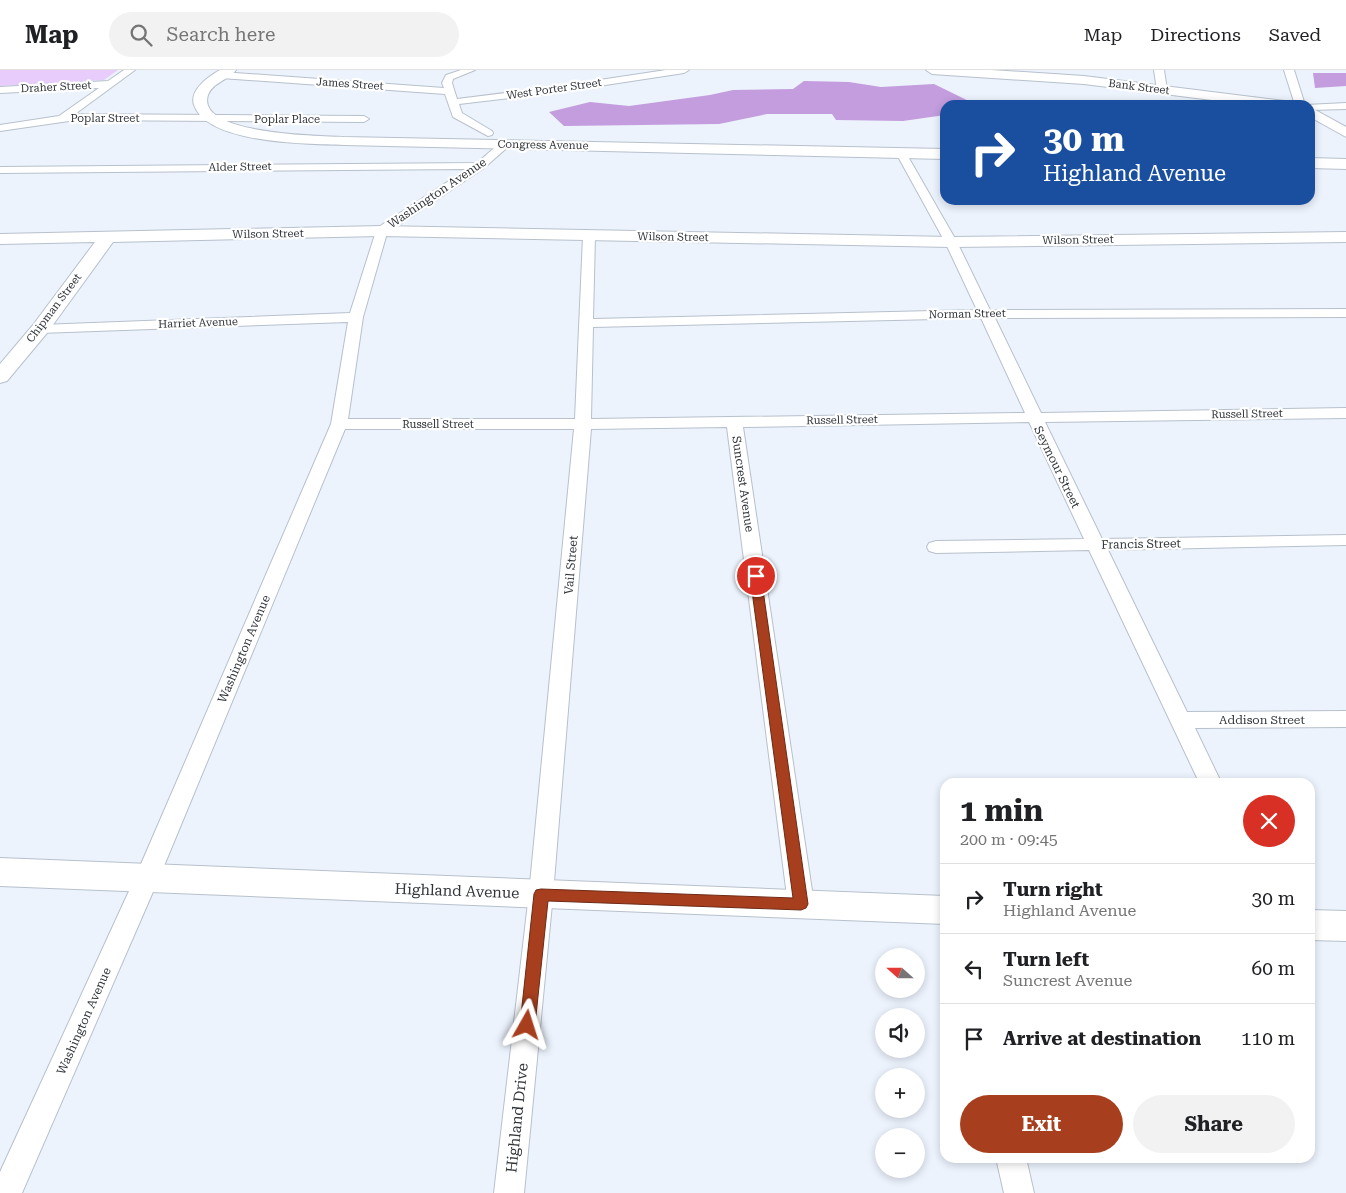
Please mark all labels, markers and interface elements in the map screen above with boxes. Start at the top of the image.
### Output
search box [109,12,459,57]
text: Map [25,21,79,49]
icon: search [127,21,155,49]
text: Search here [167,23,275,46]
text: Map [1084,24,1122,45]
text: Directions [1150,24,1241,45]
text: Saved [1269,24,1321,45]
street label: James Street [316,75,384,93]
street label: West Porter Street [506,76,602,102]
street label: Bank Street [1108,77,1170,97]
street label: Draher Street [20,79,92,95]
street label: Poplar Street [71,112,140,125]
street label: Poplar Place [254,113,320,126]
text: 30 m [1043,119,1125,160]
icon: right [960,120,1025,185]
street label: Congress Avenue [497,138,589,152]
street label: Washington Avenue [385,155,489,231]
street label: Alder Street [208,160,272,174]
text: Highland Avenue [1043,161,1226,186]
street label: Wilson Street [232,227,304,241]
street label: Wilson Street [637,230,709,244]
street label: Wilson Street [1042,233,1114,247]
street label: Chipman Street [24,271,84,345]
street label: Norman Street [928,307,1006,321]
street label: Harriet Avenue [158,315,238,331]
street label: Russell Street [1211,407,1283,421]
street label: Russell Street [806,413,878,427]
street label: Russell Street [402,418,474,431]
street label: Seymour Street [1031,424,1083,511]
street label: Suncrest Avenue [729,435,757,533]
street label: Vail Street [561,534,581,595]
street label: Francis Street [1101,536,1182,552]
pin [735,555,777,597]
icon: arrive [742,562,770,590]
street label: Washington Avenue [215,593,273,705]
street label: Addison Street [1219,713,1305,727]
text: 1 min [960,793,1043,828]
button: close [1243,795,1295,847]
text: 200 m · 09:45 [960,830,1058,849]
text: Turn right [1003,878,1103,901]
street label: Highland Avenue [394,880,520,902]
icon: right [960,885,988,913]
text: 30 m [1252,887,1295,910]
text: Highland Avenue [1003,901,1136,920]
north arrow [875,948,925,998]
map controls [875,948,925,1178]
text: Turn left [1003,948,1089,971]
icon: left [960,955,988,983]
text: 60 m [1252,957,1295,980]
street label: Washington Avenue [54,965,114,1077]
text: Suncrest Avenue [1003,971,1132,990]
position arrow [500,998,552,1050]
button: sound [875,1008,925,1058]
icon: arrive [960,1025,988,1053]
text: Arrive at destination [1003,1027,1201,1050]
text: 110 m [1241,1027,1295,1050]
street label: Highland Drive [502,1062,532,1174]
button: + [875,1068,925,1118]
button: Exit [960,1095,1123,1153]
button: Share [1133,1095,1295,1153]
button: − [875,1128,925,1178]

